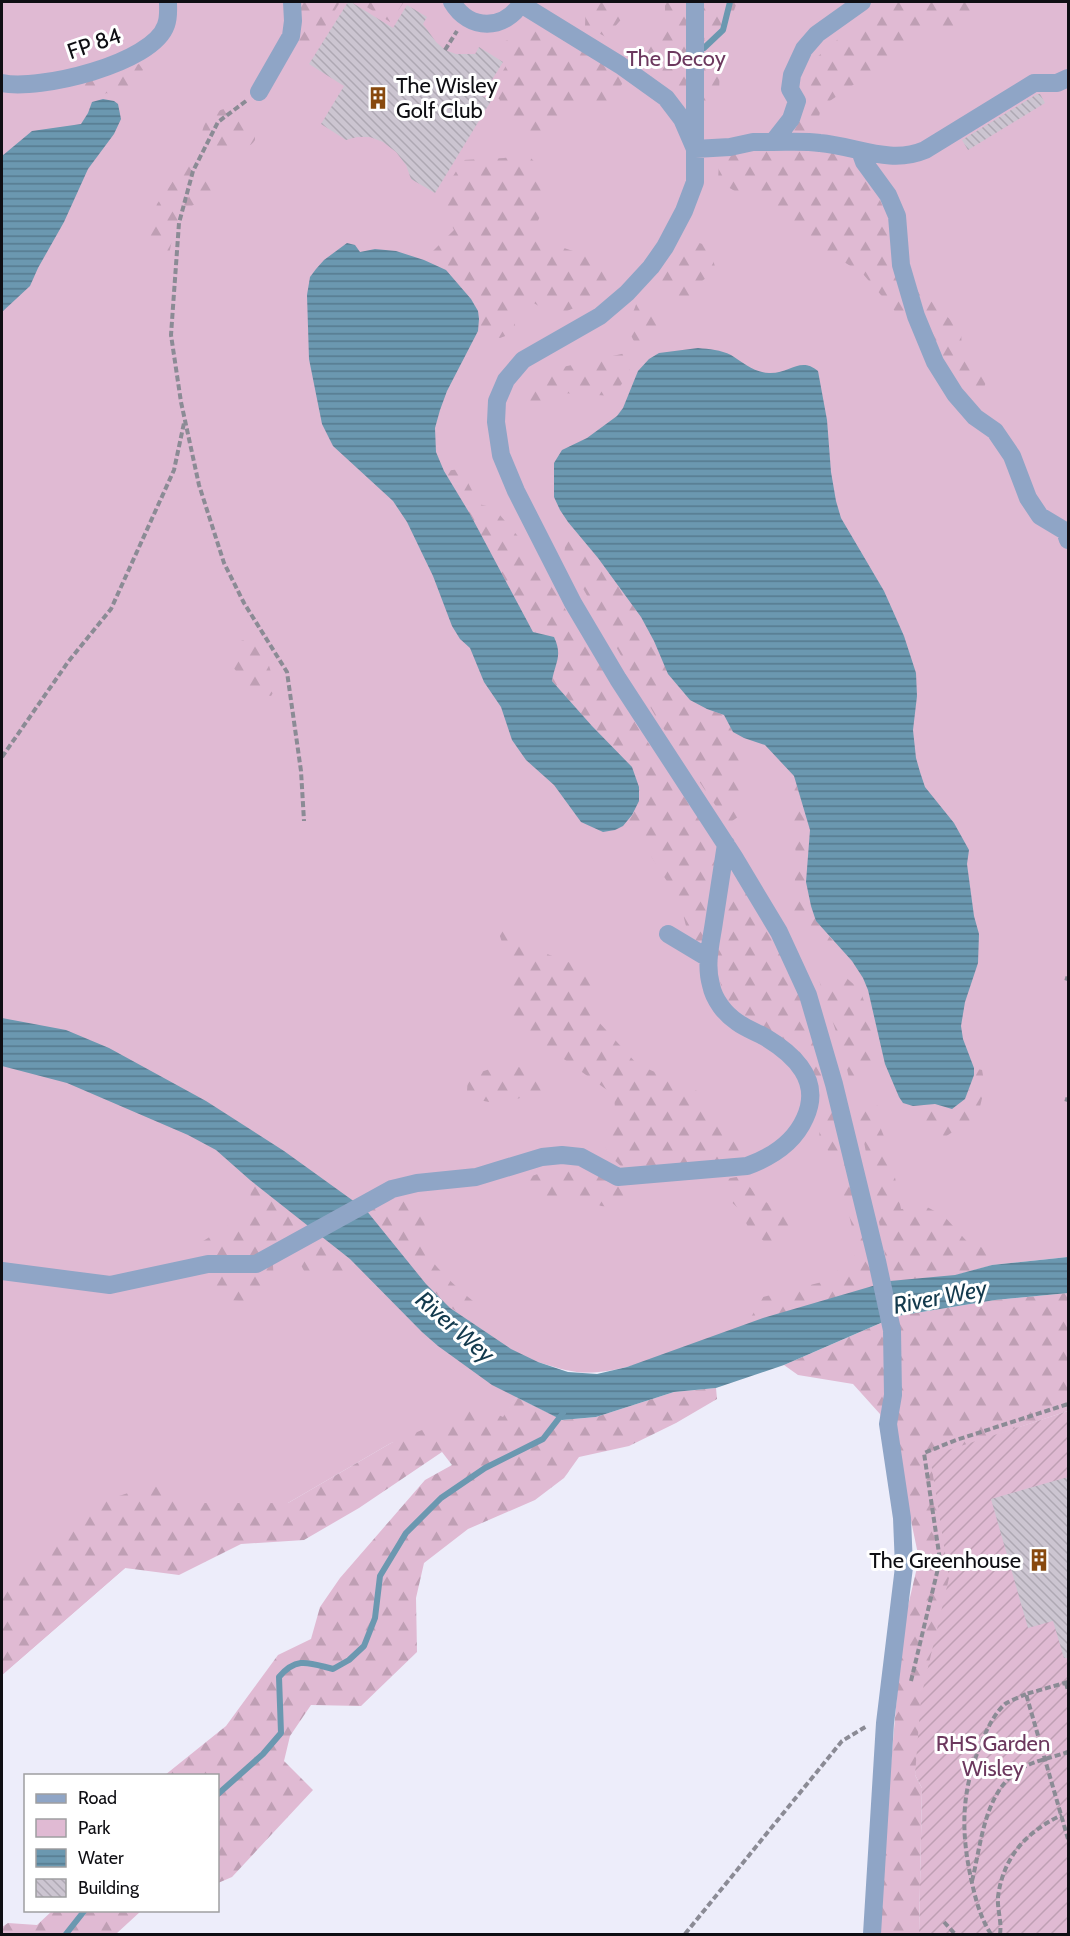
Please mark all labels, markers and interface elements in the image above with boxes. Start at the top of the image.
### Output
street label: FP 84 [64,22,125,65]
park label: The Decoy [626,45,726,72]
place label: The Wisley Golf Club [396,72,498,124]
building icon: The Wisley Golf Club [365,85,391,111]
water label: River Wey [891,1273,990,1320]
water label: River Wey [410,1285,501,1369]
place label: The Greenhouse [869,1547,1021,1574]
building icon: The Greenhouse [1026,1547,1052,1573]
park label: RHS Garden Wisley [936,1730,1050,1782]
legend [24,1774,219,1912]
text: Road [78,1787,117,1809]
text: Park [78,1817,111,1839]
text: Water [78,1847,124,1869]
text: Building [78,1877,140,1899]

